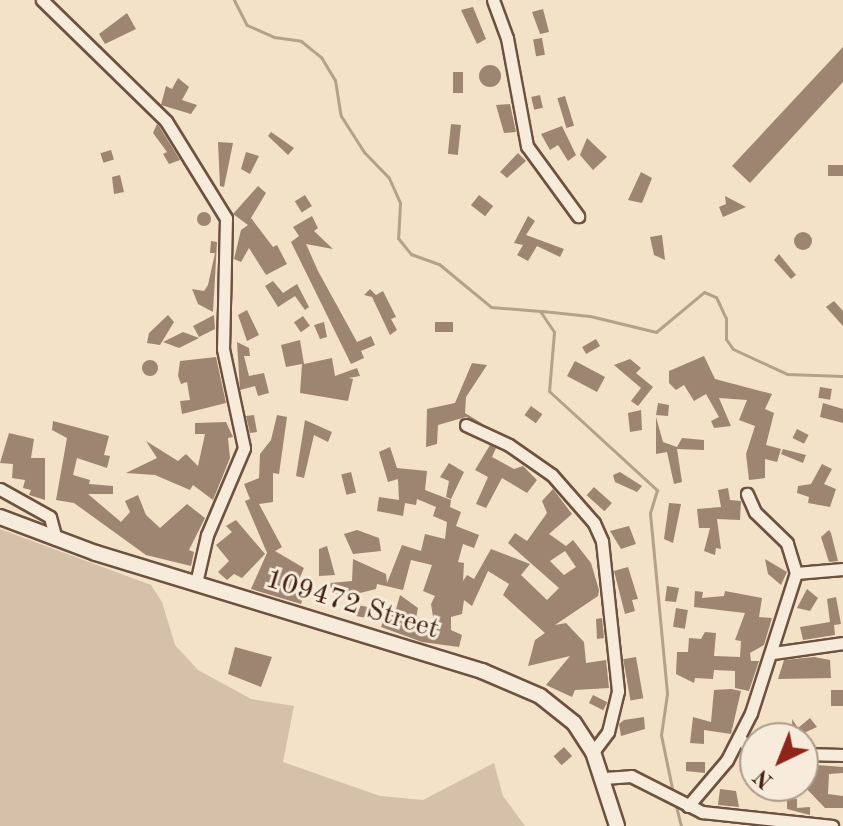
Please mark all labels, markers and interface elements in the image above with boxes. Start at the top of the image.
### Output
street label: 109472 Street [261,563,443,647]
north arrow [739,722,819,802]
text: N [750,764,778,792]

